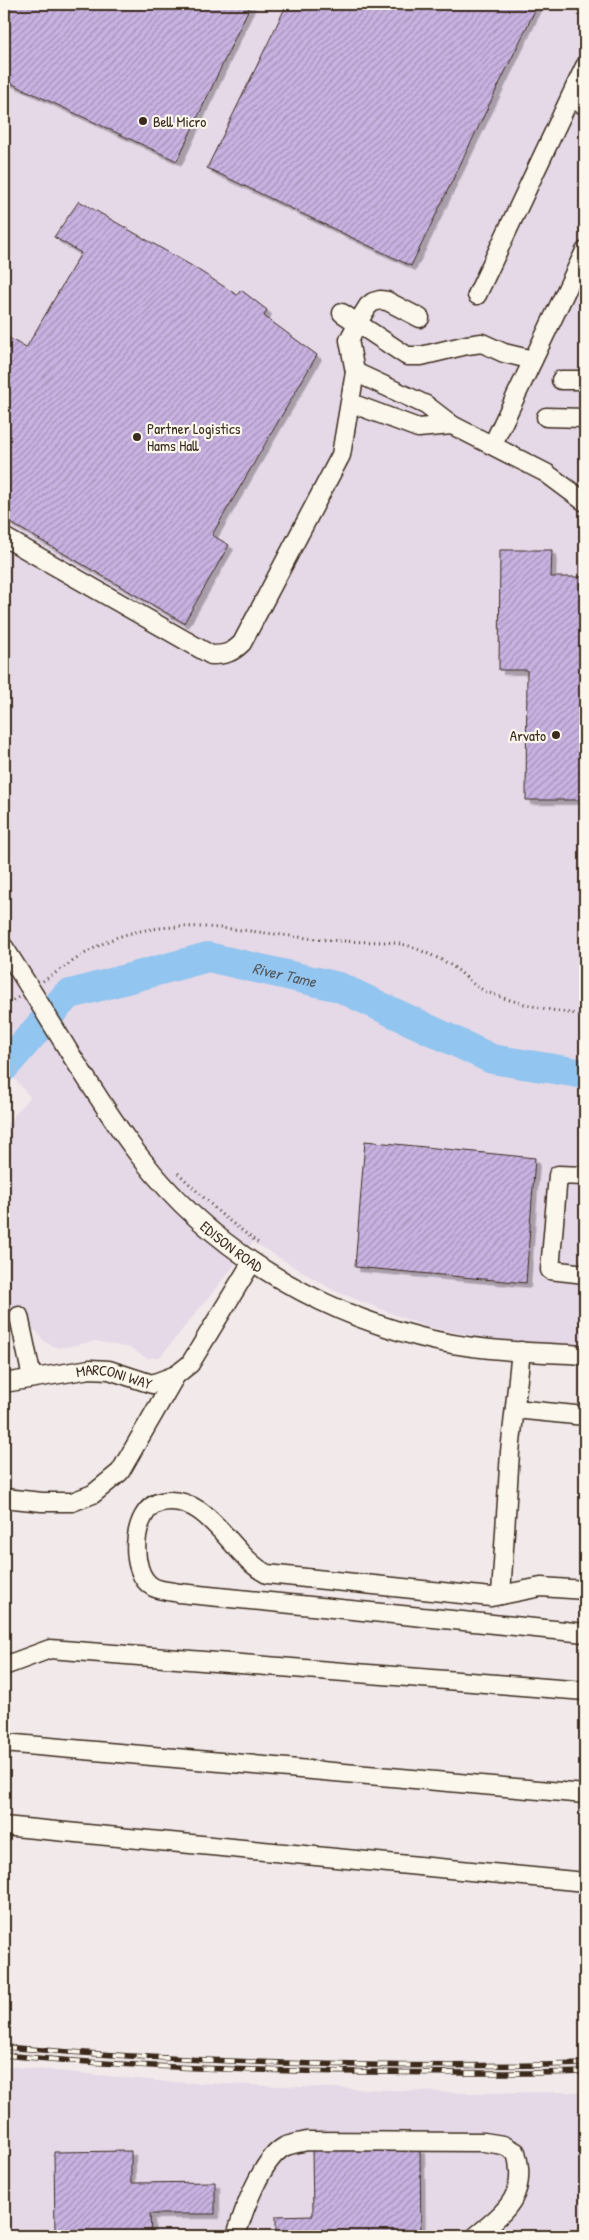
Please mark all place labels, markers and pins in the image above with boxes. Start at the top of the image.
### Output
place label: Bell Micro [153,111,206,132]
marker: Bell Micro [137,115,149,127]
place label: Partner Logistics Hams Hall [147,418,241,456]
marker: Partner Logistics Hams Hall [131,431,143,443]
place label: Arvato [510,725,546,746]
marker: Arvato [550,729,562,741]

